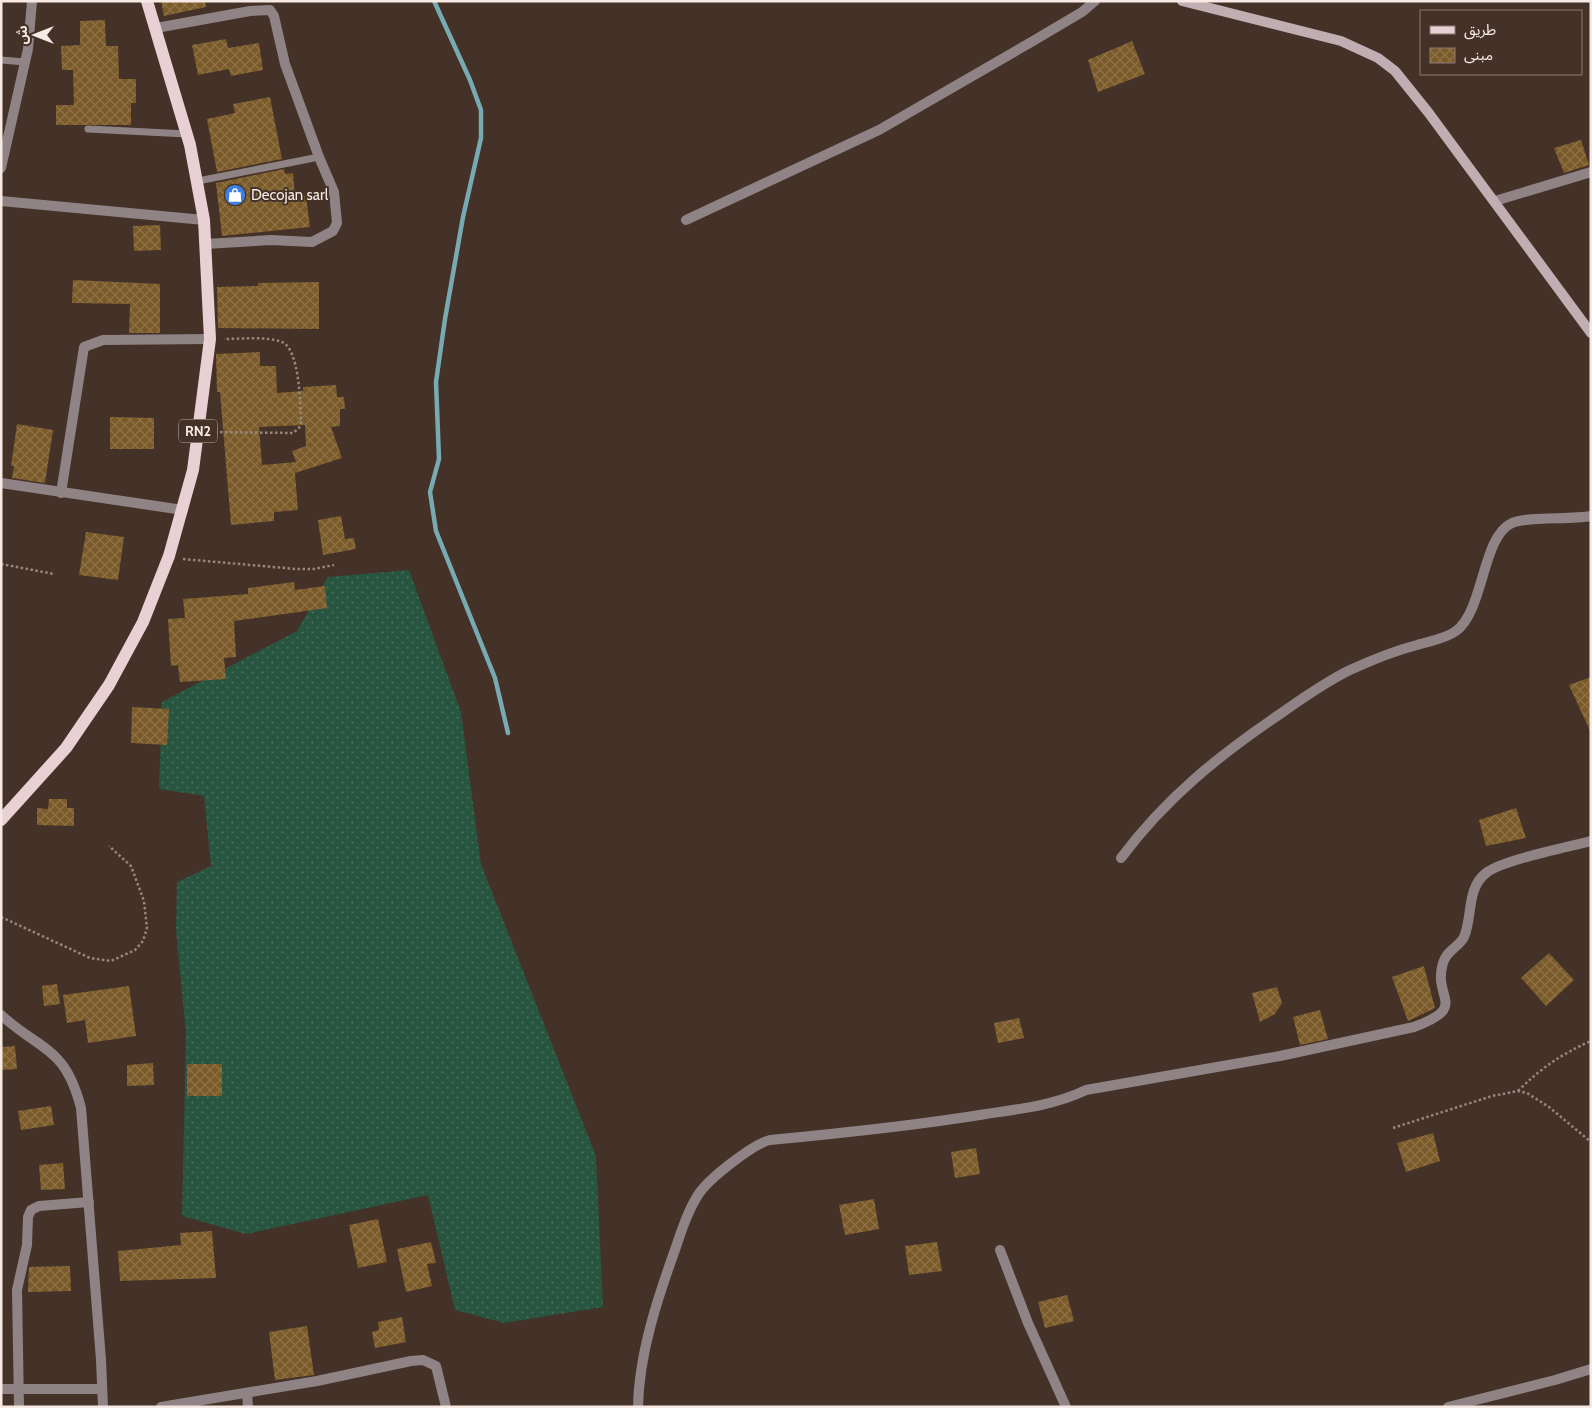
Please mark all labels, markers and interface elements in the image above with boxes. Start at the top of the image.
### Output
north arrow [10,10,60,60]
legend [1420,10,1582,75]
text: طريق [1464,21,1496,40]
text: ش [13,25,31,45]
text: مبنى [1464,46,1493,64]
shop icon: Decojan sarl [223,183,247,207]
place label: Decojan sarl [251,186,329,204]
road number: RN2 [179,420,217,442]

